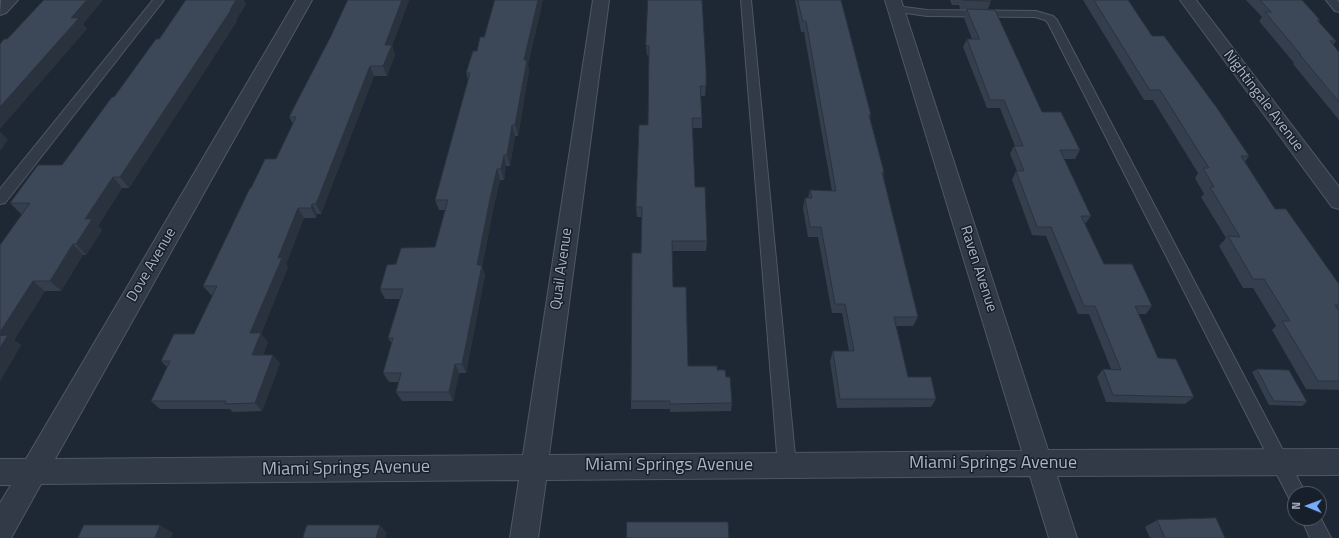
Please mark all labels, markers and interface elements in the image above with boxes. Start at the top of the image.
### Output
street label: Nightingale Avenue [1219,47,1307,155]
street label: Raven Avenue [956,224,1000,314]
street label: Dove Avenue [124,225,180,305]
street label: Quail Avenue [547,227,577,311]
street label: Miami Springs Avenue [909,453,1077,475]
street label: Miami Springs Avenue [585,455,753,477]
street label: Miami Springs Avenue [262,457,430,481]
north arrow [1287,486,1327,526]
text: N [1288,502,1304,510]

